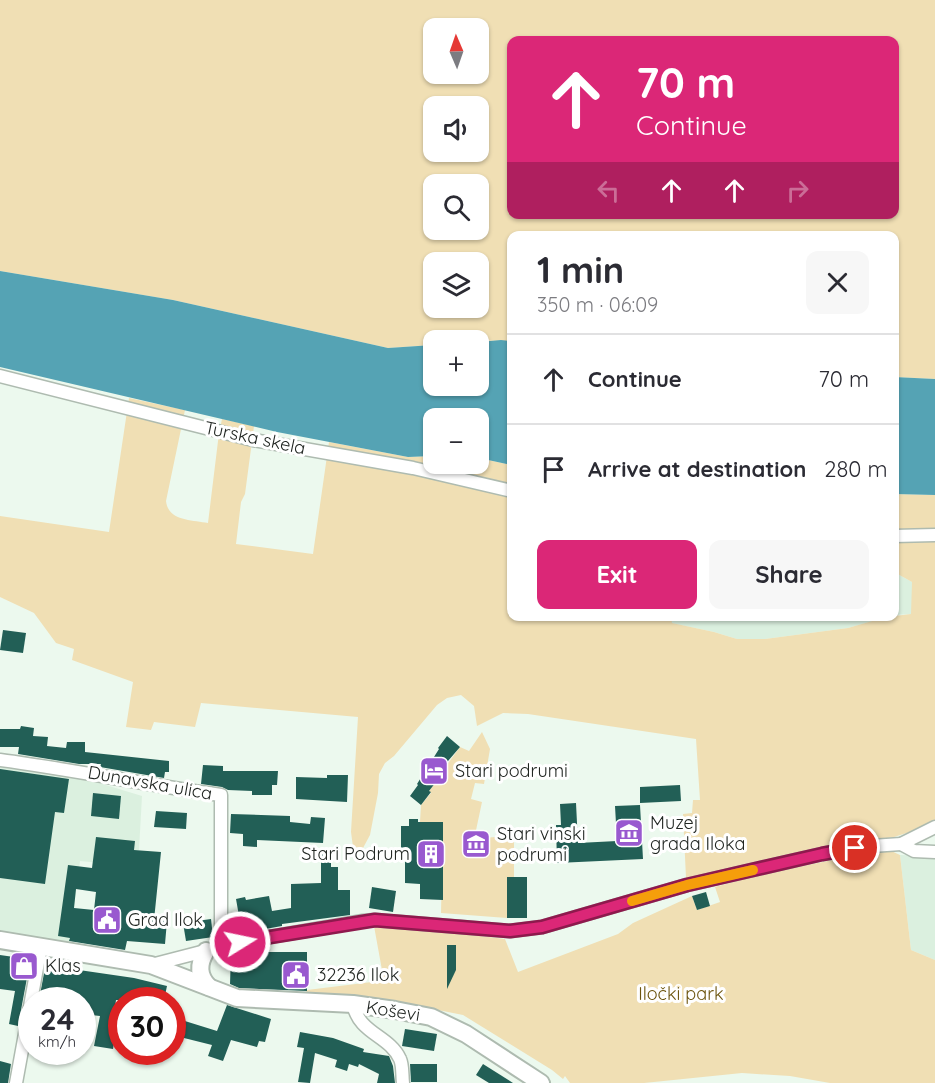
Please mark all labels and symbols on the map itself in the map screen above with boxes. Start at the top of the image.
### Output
north arrow [423,18,489,84]
street label: Turska skela [203,416,308,459]
hotel icon: Stari podrumi [418,755,450,787]
place label: Stari podrumi [455,759,568,782]
street label: Dunavska ulica [86,760,214,805]
place label: Muzej grada Iloka [650,811,745,855]
museum icon: Muzej grada Iloka [613,817,645,849]
place label: Stari vinski podrumi [497,822,586,866]
pin [829,822,880,873]
museum icon: Stari vinski podrumi [460,828,492,860]
building icon: Stari Podrum [415,838,447,870]
place label: Stari Podrum [301,842,410,865]
public building icon: Grad Ilok [91,904,123,936]
place label: Grad Ilok [128,908,203,931]
position arrow [208,910,272,974]
shop icon: Klas [8,950,40,982]
place label: Klas [45,954,81,977]
public building icon: 32236 Ilok [280,959,312,991]
place label: 32236 Ilok [317,963,399,986]
park label: Iločki park [638,982,724,1005]
speed limit sign: 30 [108,987,186,1065]
street label: Koševi [364,995,422,1026]

